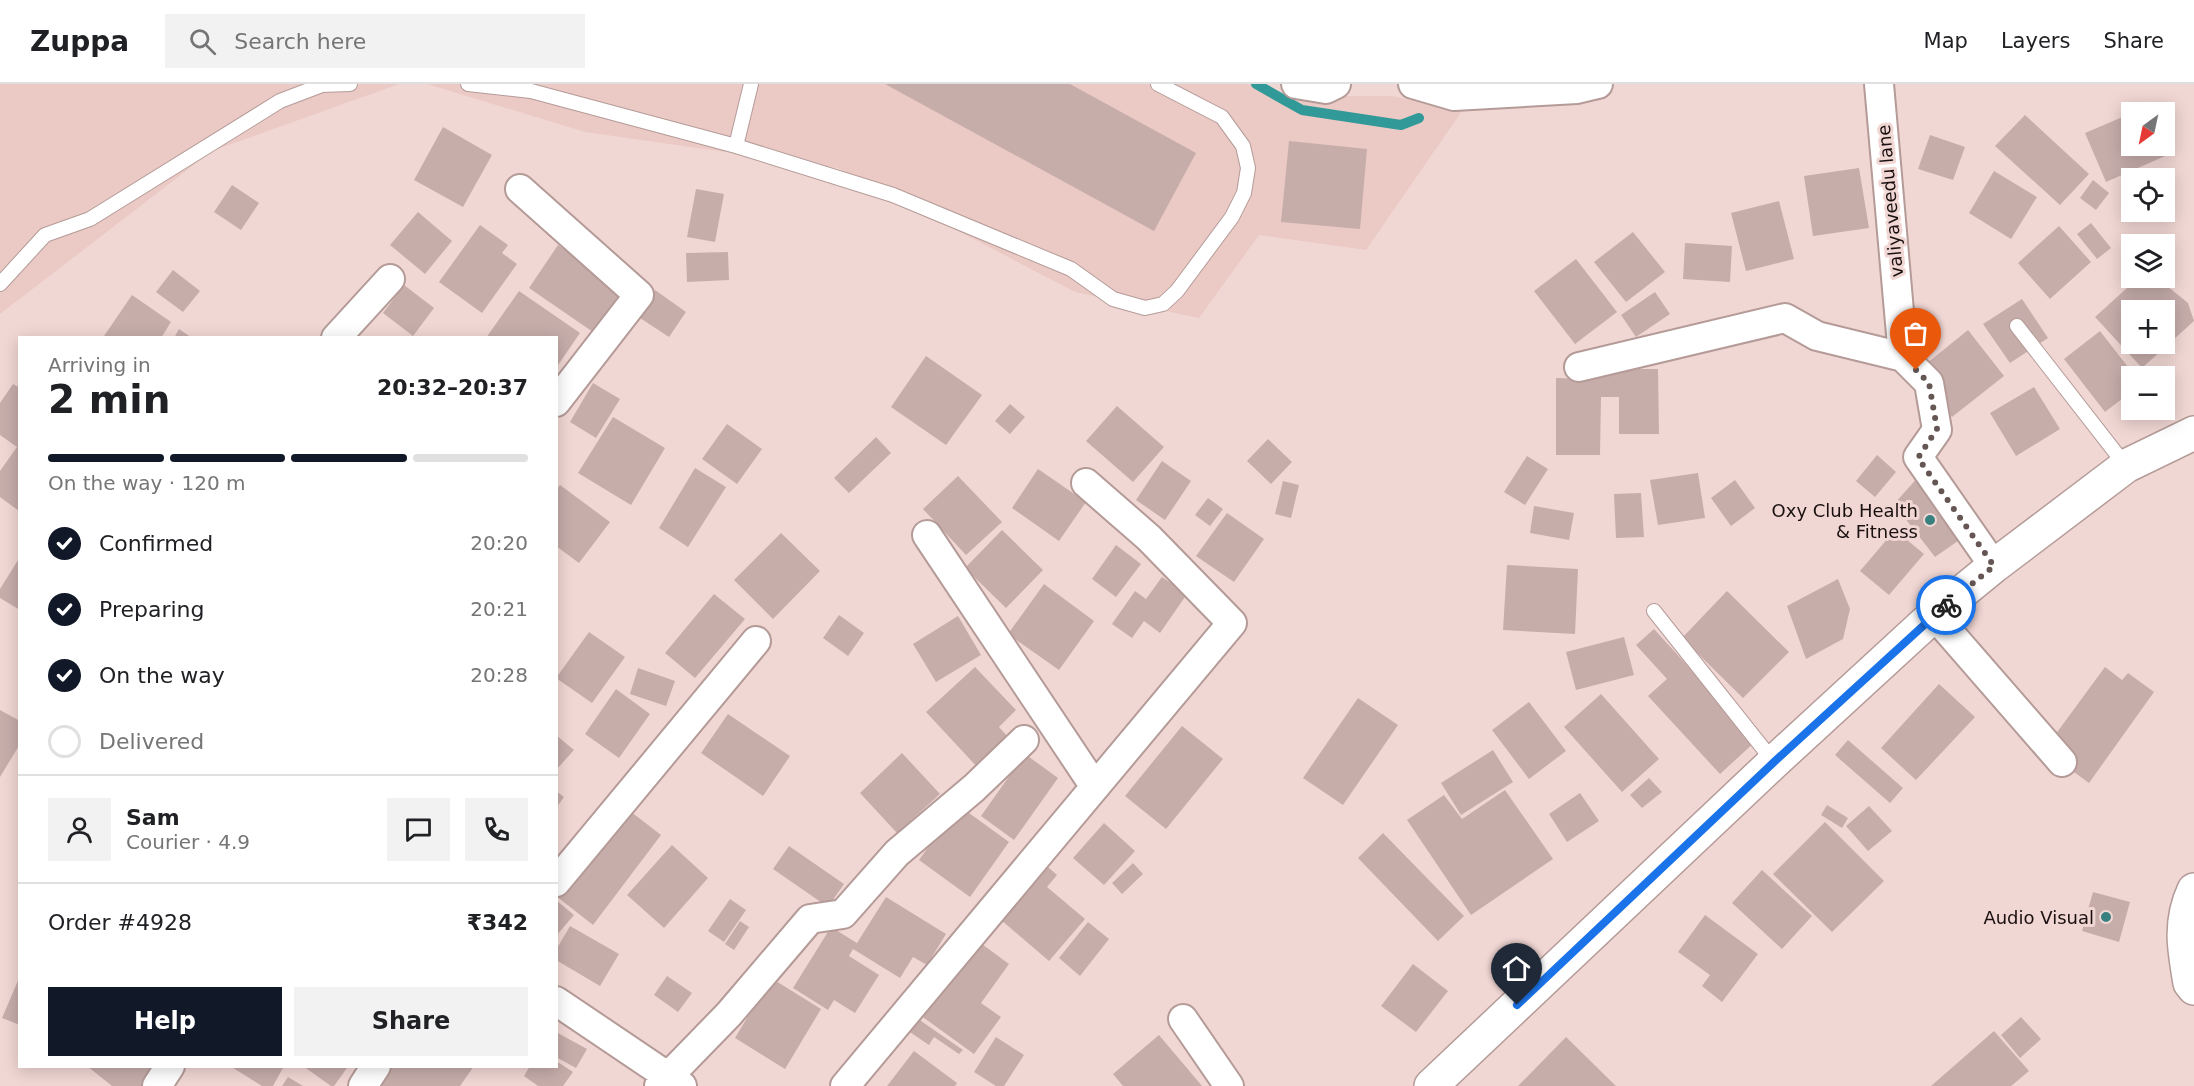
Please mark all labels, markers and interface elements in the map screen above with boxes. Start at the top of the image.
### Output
search box [165,14,585,68]
text: Zuppa [30,25,129,58]
icon: search [186,25,219,58]
text: Search here [234,29,366,54]
text: Map [1924,29,1968,53]
text: Layers [2001,29,2070,53]
text: Share [2103,29,2164,53]
north arrow [2121,102,2175,156]
map controls [2121,102,2175,420]
street label: valiyaveedu lane [1873,124,1907,278]
button: locate [2121,168,2175,222]
button: layers [2121,234,2175,288]
button: + [2121,300,2175,354]
pin [1890,308,1941,370]
icon: bag [1899,317,1932,350]
text: Arriving in [48,353,151,377]
button: − [2121,366,2175,420]
text: 20:32–20:37 [377,375,528,400]
text: 2 min [48,377,170,422]
text: On the way · 120 m [48,471,246,495]
place label: Oxy Club Health & Fitness [1772,500,1918,542]
marker: Oxy Club Health & Fitness [1923,513,1937,527]
icon: check [48,527,81,560]
text: Confirmed [99,531,213,556]
text: 20:20 [470,531,528,555]
courier [1916,575,1976,635]
icon: bike [1930,589,1963,622]
icon: check [48,593,81,626]
text: Preparing [99,597,205,622]
text: 20:21 [470,597,528,621]
icon: check [48,659,81,692]
text: On the way [99,663,225,688]
text: 20:28 [470,663,528,687]
text: Delivered [99,729,204,754]
button: person [48,798,111,861]
button: chat [387,798,450,861]
button: phone [465,798,528,861]
text: Sam [126,805,180,830]
text: Courier · 4.9 [126,830,250,854]
place label: Audio Visual [1983,907,2094,928]
text: Order #4928 [48,910,192,935]
text: ₹342 [467,910,528,935]
marker: Audio Visual [2099,910,2113,924]
pin [1491,943,1542,1005]
icon: home [1500,952,1533,985]
button: Help [48,987,282,1056]
button: Share [294,987,528,1056]

